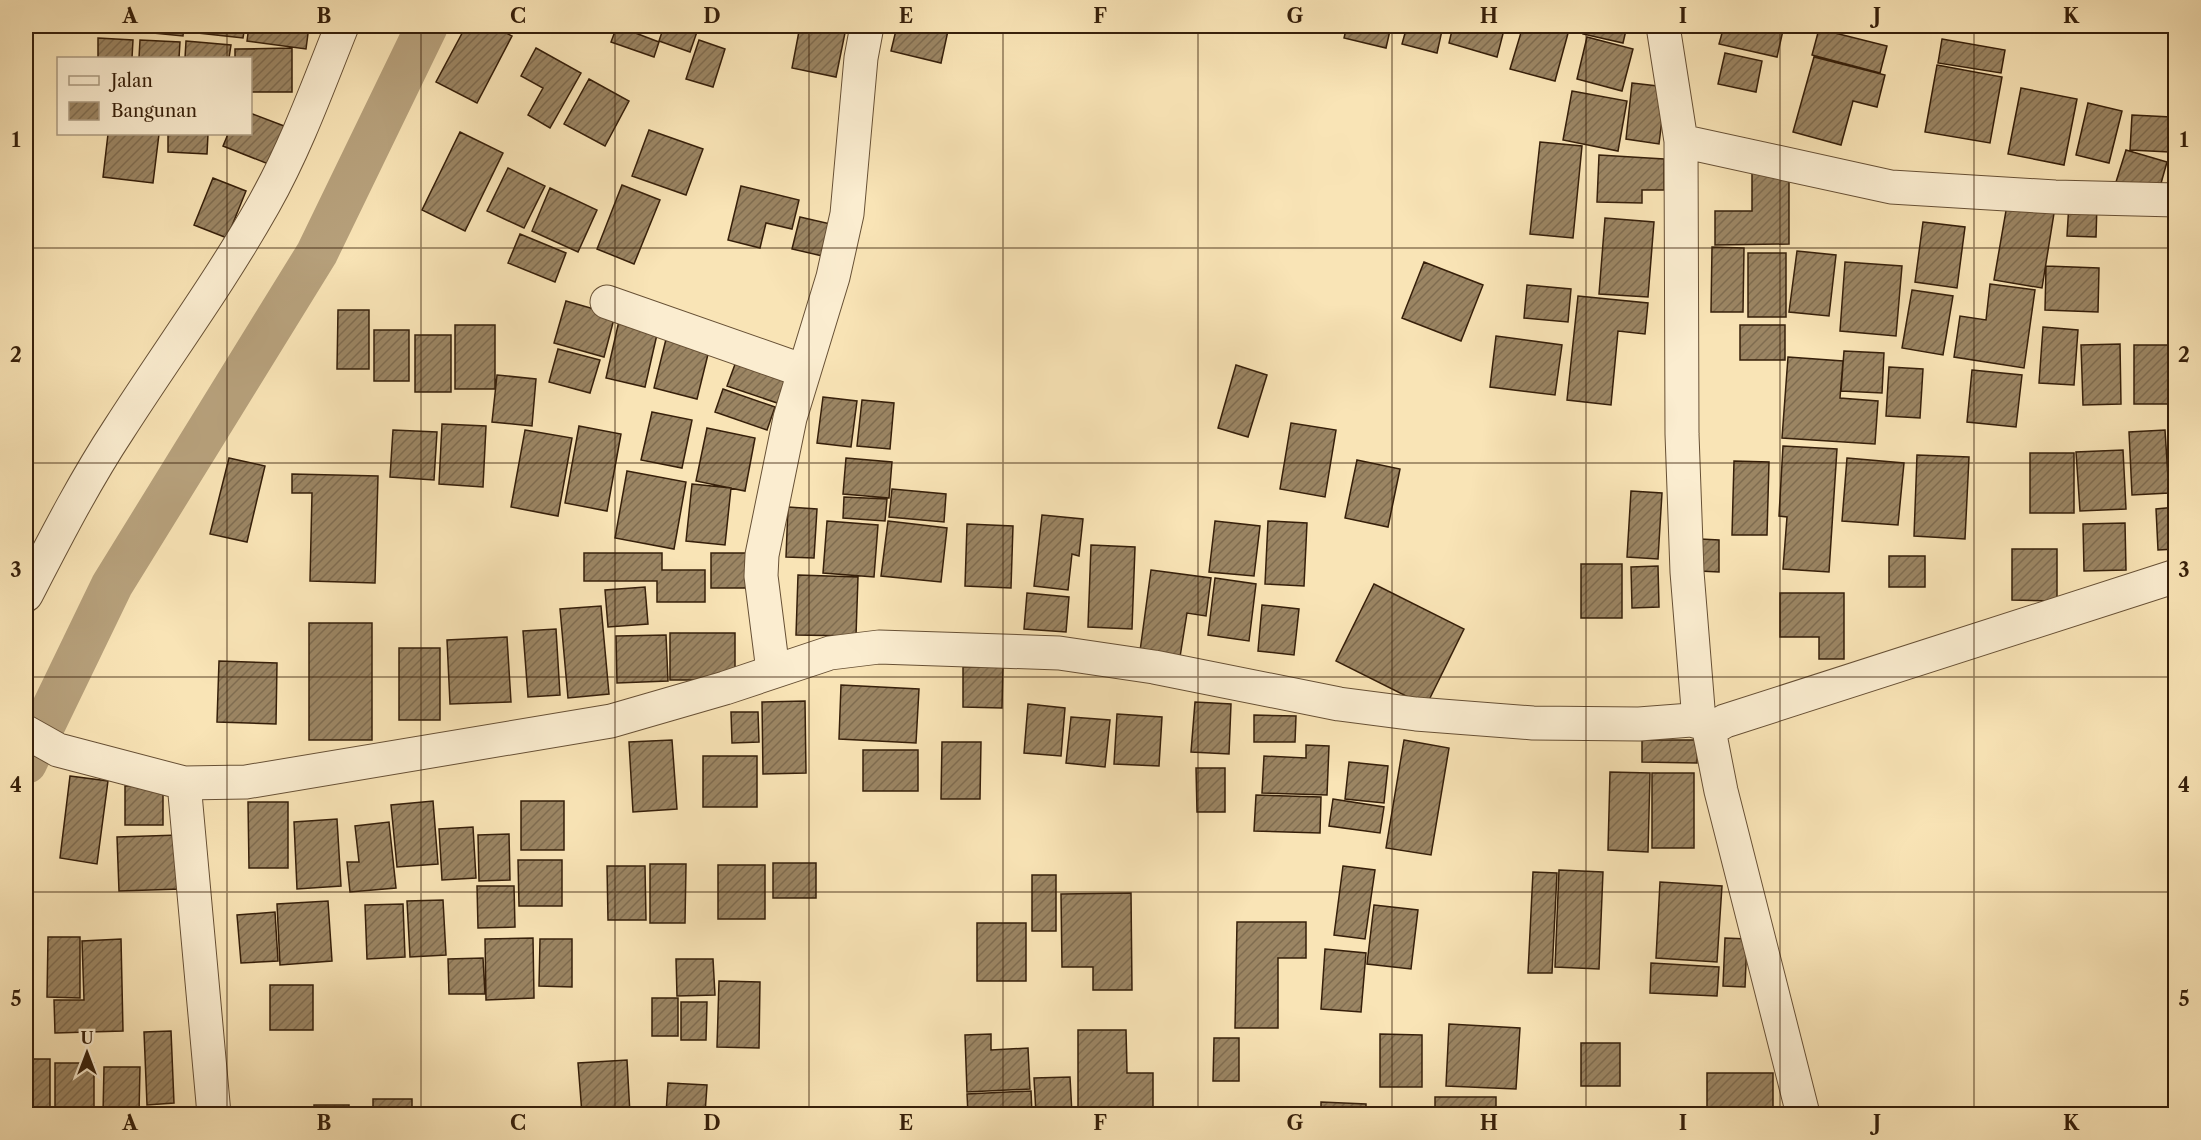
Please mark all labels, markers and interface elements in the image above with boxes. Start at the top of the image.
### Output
text: A [121,4,138,28]
text: B [317,4,332,28]
text: C [510,4,526,28]
text: D [703,4,721,28]
text: E [899,4,913,28]
text: F [1093,4,1107,28]
text: G [1287,4,1304,28]
text: H [1480,4,1498,28]
text: I [1679,4,1687,28]
text: J [1869,4,1881,28]
text: K [2063,4,2080,28]
legend [57,57,252,135]
text: Jalan [108,70,153,92]
text: Bangunan [111,100,197,122]
text: 1 [12,128,21,152]
text: 1 [2180,128,2189,152]
text: 2 [10,343,22,367]
text: 2 [2178,343,2190,367]
text: 3 [10,558,22,582]
text: 3 [2178,558,2190,582]
text: 4 [10,773,22,797]
text: 4 [2178,773,2190,797]
text: 5 [10,987,22,1011]
text: 5 [2178,987,2190,1011]
north arrow [57,1023,117,1083]
text: U [81,1028,94,1048]
text: A [121,1111,138,1135]
text: B [317,1111,332,1135]
text: C [510,1111,526,1135]
text: D [703,1111,721,1135]
text: E [899,1111,913,1135]
text: F [1093,1111,1107,1135]
text: G [1287,1111,1304,1135]
text: H [1480,1111,1498,1135]
text: I [1679,1111,1687,1135]
text: J [1869,1111,1881,1135]
text: K [2063,1111,2080,1135]

